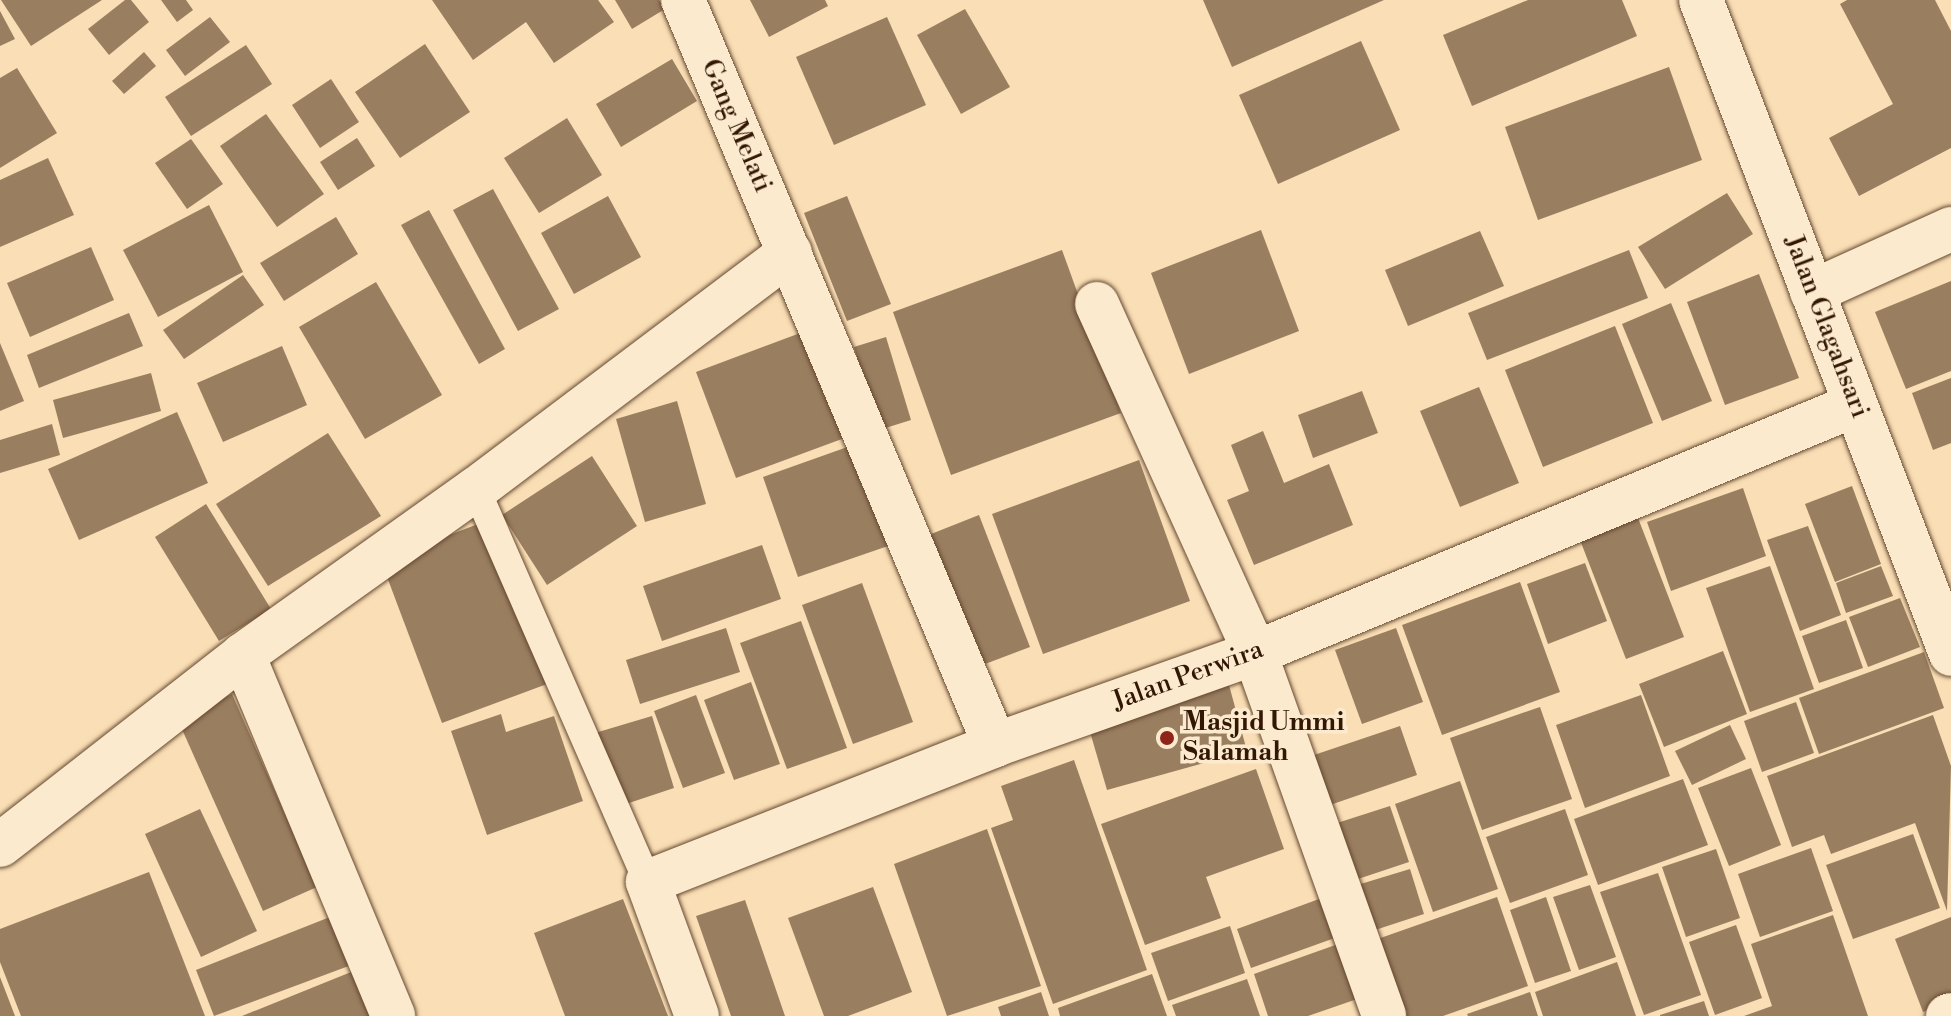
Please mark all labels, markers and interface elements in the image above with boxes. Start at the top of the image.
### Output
street label: Gang Melati [694,55,778,197]
street label: Jalan Glagahsari [1777,231,1875,423]
street label: Jalan Perwira [1108,634,1268,718]
place label: Masjid Ummi Salamah [1183,707,1345,768]
marker: Masjid Ummi Salamah [1158,729,1176,747]

